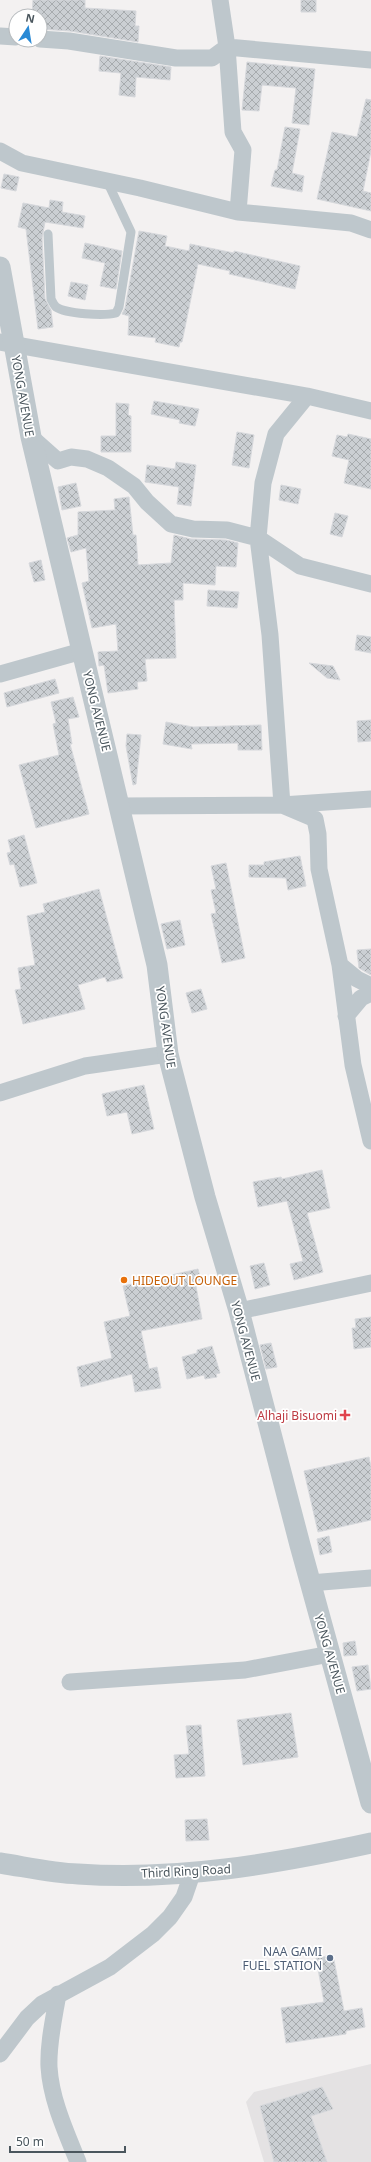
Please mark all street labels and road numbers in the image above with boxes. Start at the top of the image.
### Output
street label: YONG AVENUE [7,354,39,438]
street label: YONG AVENUE [79,669,115,753]
street label: YONG AVENUE [152,985,180,1069]
street label: YONG AVENUE [227,1299,265,1383]
street label: YONG AVENUE [310,1612,350,1696]
street label: Third Ring Road [141,1860,231,1882]

